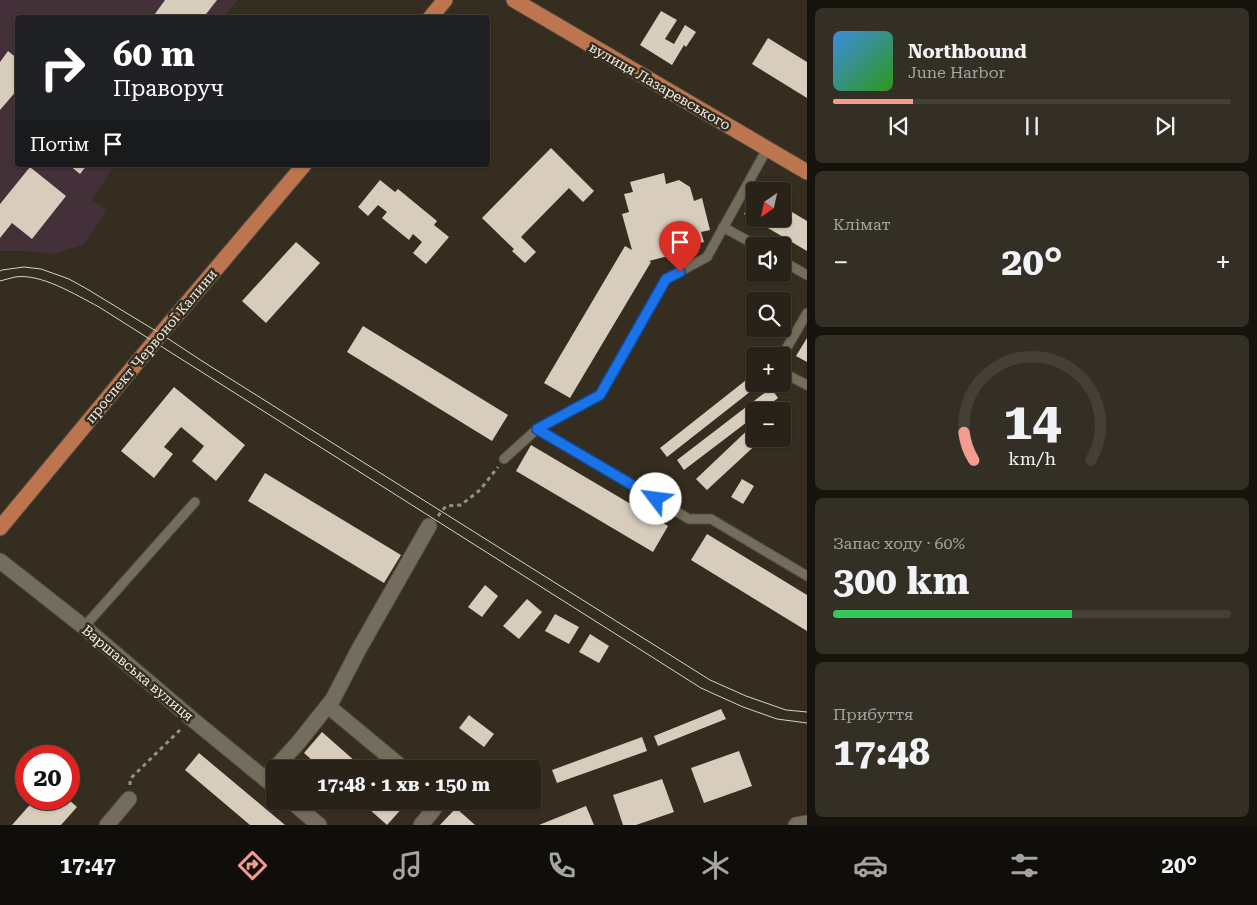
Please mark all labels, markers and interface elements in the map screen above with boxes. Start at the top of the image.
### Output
text: 60 m [113,34,195,75]
icon: right [30,35,95,100]
street label: вулиця Лазаревського [586,39,734,133]
text: Northbound [908,40,1027,63]
text: June Harbor [908,63,1005,82]
text: Праворуч [113,76,224,101]
icon: previous [885,112,913,140]
icon: pause [1018,112,1046,140]
icon: next [1151,112,1179,140]
icon: arrive [99,130,127,158]
text: Потім [30,133,89,156]
north arrow [746,182,791,228]
map controls [746,182,791,447]
text: Клімат [833,215,891,234]
pin [659,221,701,272]
icon: arrive [666,228,694,256]
button: sound [746,237,791,282]
text: 20° [1001,240,1063,284]
text: − [833,246,849,279]
text: + [1215,246,1231,279]
street label: проспект Червоної Калини [82,266,220,426]
button: search [746,292,791,337]
button: + [746,347,791,392]
text: 14 [1003,391,1061,452]
button: − [746,402,791,447]
text: km/h [1008,448,1056,469]
position arrow [629,472,681,524]
text: Запас ходу · 60% [833,534,965,553]
text: 300 km [833,559,969,603]
street label: Варшавська вулиця [79,622,197,724]
text: Прибуття [833,705,913,724]
text: 17:48 [833,730,930,774]
speed limit sign: 20 [15,745,80,810]
text: 17:48 · 1 хв · 150 m [317,773,490,796]
icon: directions [235,848,270,883]
icon: music [390,848,425,883]
icon: phone [544,848,579,883]
icon: climate [698,848,733,883]
icon: car [853,848,888,883]
icon: filters [1007,848,1042,883]
text: 17:47 [60,853,116,878]
text: 20° [1162,853,1197,878]

